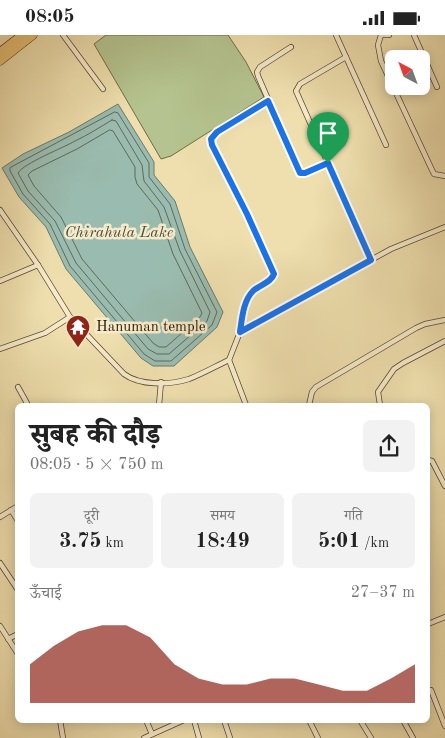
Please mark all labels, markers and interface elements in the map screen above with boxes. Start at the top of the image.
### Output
text: 08:05 [25,8,74,27]
north arrow [385,50,430,95]
map controls [385,50,430,95]
pin [307,112,349,163]
icon: arrive [314,119,342,147]
water label: Chirahula Lake [65,225,174,241]
temple icon: Hanuman temple [65,314,91,348]
place label: Hanuman temple [96,320,206,335]
button: share [363,420,415,472]
text: सुबह की दौड़ [30,422,161,450]
text: 08:05 · 5 × 750 m [30,457,163,473]
text: दूरी [84,509,99,523]
text: समय [210,509,235,523]
text: गति [344,509,363,523]
text: 3.75 [59,531,102,552]
text: 18:49 [195,531,250,552]
text: 5:01 [318,531,360,552]
text: km [102,536,124,550]
text: /km [360,536,389,550]
text: 27–37 m [351,585,415,601]
text: ऊँचाई [30,586,62,602]

